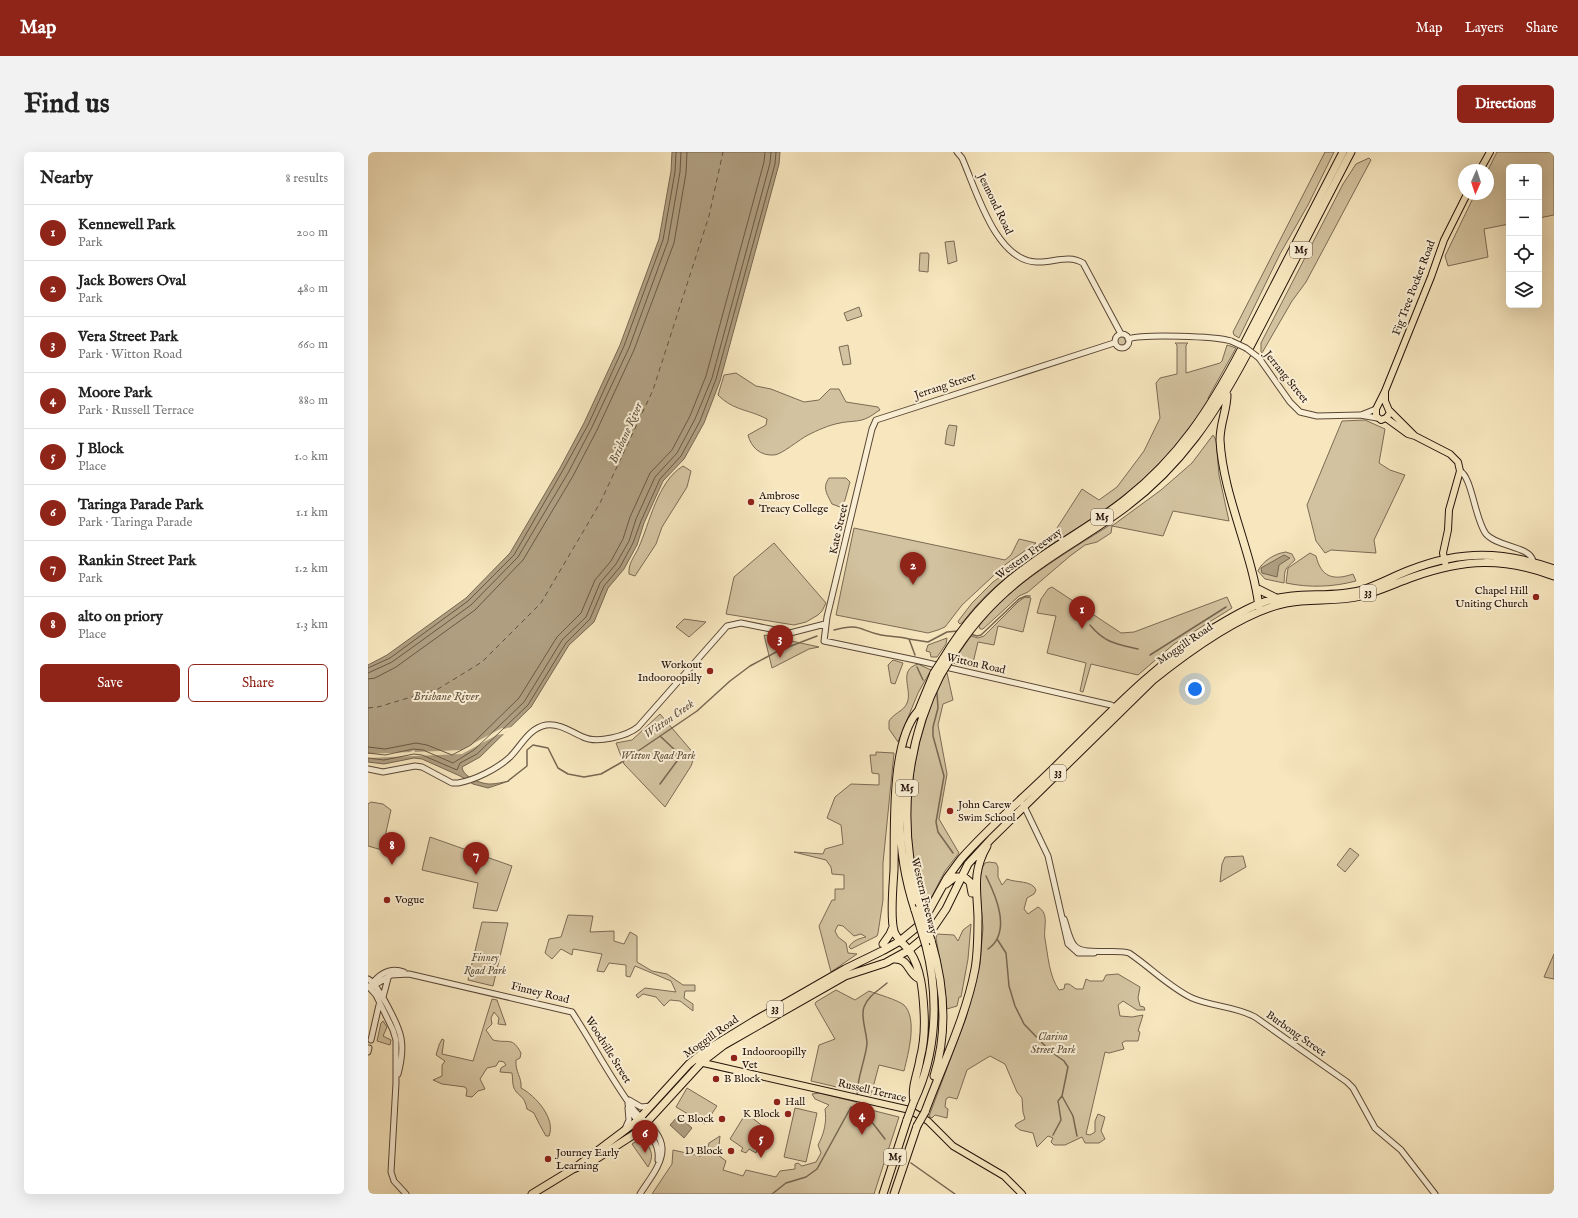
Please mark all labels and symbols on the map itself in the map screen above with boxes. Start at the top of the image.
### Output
north arrow [1458,164,1494,200]
street label: Jesmond Road [973,169,1016,237]
street label: Fig Tree Pocket Road [1389,238,1439,338]
road number: M5 [1290,242,1312,258]
street label: Jerrang Street [1259,346,1312,406]
street label: Jerrang Street [911,369,978,403]
water label: Brisbane River [606,399,647,466]
place label: Ambrose Treacy College [758,489,828,516]
marker: Ambrose Treacy College [746,497,756,507]
street label: Kate Street [826,502,852,556]
road number: M5 [1091,509,1113,525]
street label: Western Freeway [993,525,1065,583]
pin: 2 [900,552,926,585]
place label: Chapel Hill Uniting Church [1455,584,1528,611]
road number: 33 [1360,585,1376,601]
marker: Chapel Hill Uniting Church [1531,592,1541,602]
pin: 1 [1069,596,1095,629]
street label: Moggill Road [1154,620,1216,668]
pin: 3 [767,625,793,658]
street label: Witton Road [945,650,1007,678]
place label: Workout Indooroopilly [638,658,703,685]
marker: Workout Indooroopilly [705,666,715,676]
your location [1185,679,1205,699]
water label: Brisbane River [413,689,480,704]
water label: Witton Creek [641,696,697,742]
park label: Witton Road Park [621,749,696,763]
road number: 33 [1050,765,1066,781]
road number: M5 [896,780,918,796]
place label: John Carew Swim School [956,798,1016,825]
marker: John Carew Swim School [945,806,955,816]
pin: 8 [379,832,405,865]
pin: 7 [463,842,489,875]
street label: Western Freeway [908,856,940,936]
place label: Vogue [394,893,424,907]
marker: Vogue [382,895,392,905]
park label: Finney Road Park [464,951,507,978]
street label: Finney Road [510,979,571,1007]
road number: 33 [767,1001,783,1017]
street label: Burbong Street [1263,1008,1329,1060]
street label: Moggill Road [681,1013,741,1061]
street label: Woodville Street [582,1014,634,1086]
park label: Clarina Street Park [1030,1030,1076,1057]
place label: Indooroopilly Vet [741,1045,807,1072]
marker: Indooroopilly Vet [729,1053,739,1063]
place label: B Block [724,1072,761,1086]
marker: B Block [711,1074,721,1084]
street label: Russell Terrace [836,1076,908,1106]
place label: Hall [785,1095,805,1109]
marker: Hall [772,1097,782,1107]
pin: 4 [849,1102,875,1135]
place label: K Block [743,1107,780,1121]
marker: K Block [783,1109,793,1119]
place label: C Block [677,1112,714,1126]
marker: C Block [717,1114,727,1124]
pin: 6 [632,1120,658,1153]
pin: 5 [748,1125,774,1158]
place label: D Block [685,1144,723,1158]
place label: Journey Early Learning [554,1146,620,1173]
marker: D Block [726,1146,736,1156]
road number: M5 [884,1149,906,1165]
marker: Journey Early Learning [543,1154,553,1164]

